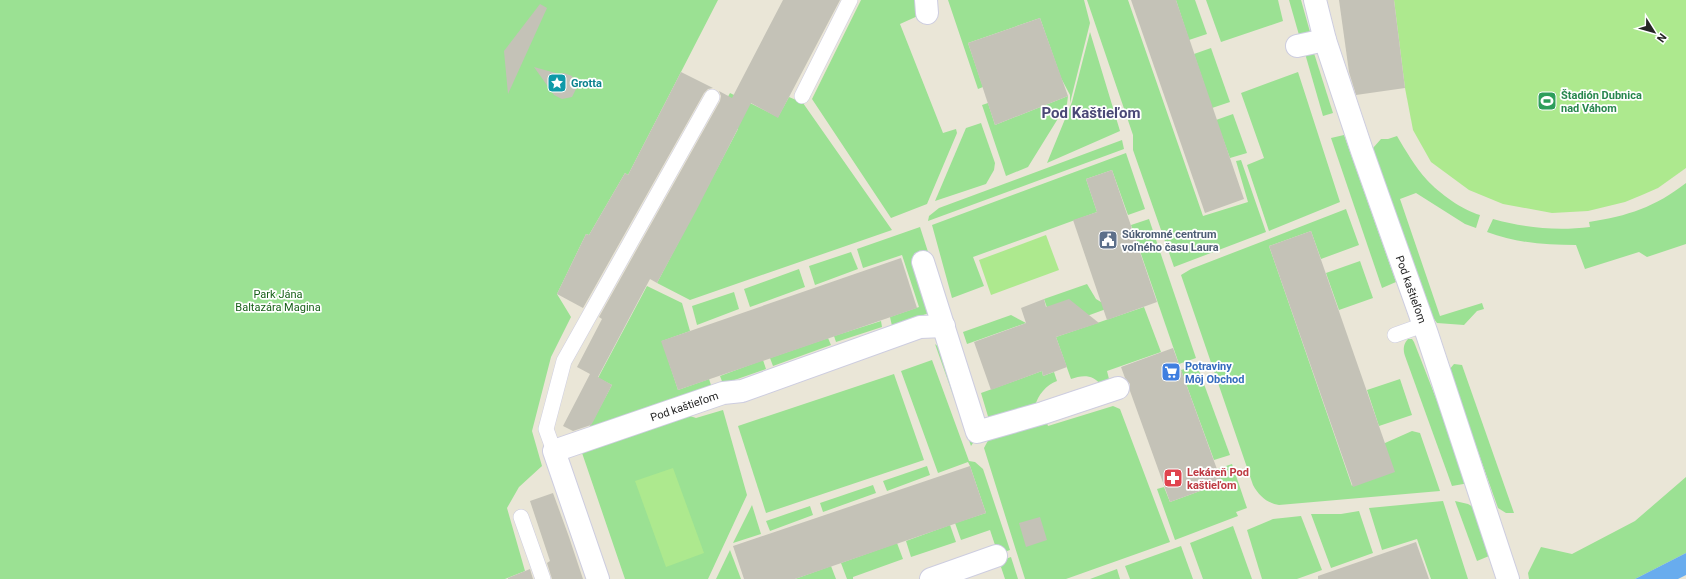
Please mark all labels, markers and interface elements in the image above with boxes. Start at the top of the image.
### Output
north arrow [1634,12,1674,52]
text: N [1654,31,1669,45]
place icon: Grotta [546,72,568,94]
place label: Grotta [571,77,602,90]
place label: Štadión Dubnica nad Váhom [1561,89,1642,115]
sports icon: Štadión Dubnica nad Váhom [1536,90,1558,112]
district label: Pod Kaštieľom [1041,104,1141,122]
place label: Súkromné centrum voľného času Laura [1122,228,1219,254]
public building icon: Súkromné centrum voľného času Laura [1097,229,1119,251]
street label: Pod kaštieľom [1393,254,1429,325]
park label: Park Jána Baltazára Magina [235,288,321,314]
place label: Potraviny Môj Obchod [1185,360,1245,386]
supermarket icon: Potraviny Môj Obchod [1160,361,1182,383]
street label: Pod kaštieľom [649,389,720,424]
place label: Lekáreň Pod kaštieľom [1187,466,1249,492]
pharmacy icon: Lekáreň Pod kaštieľom [1162,467,1184,489]

